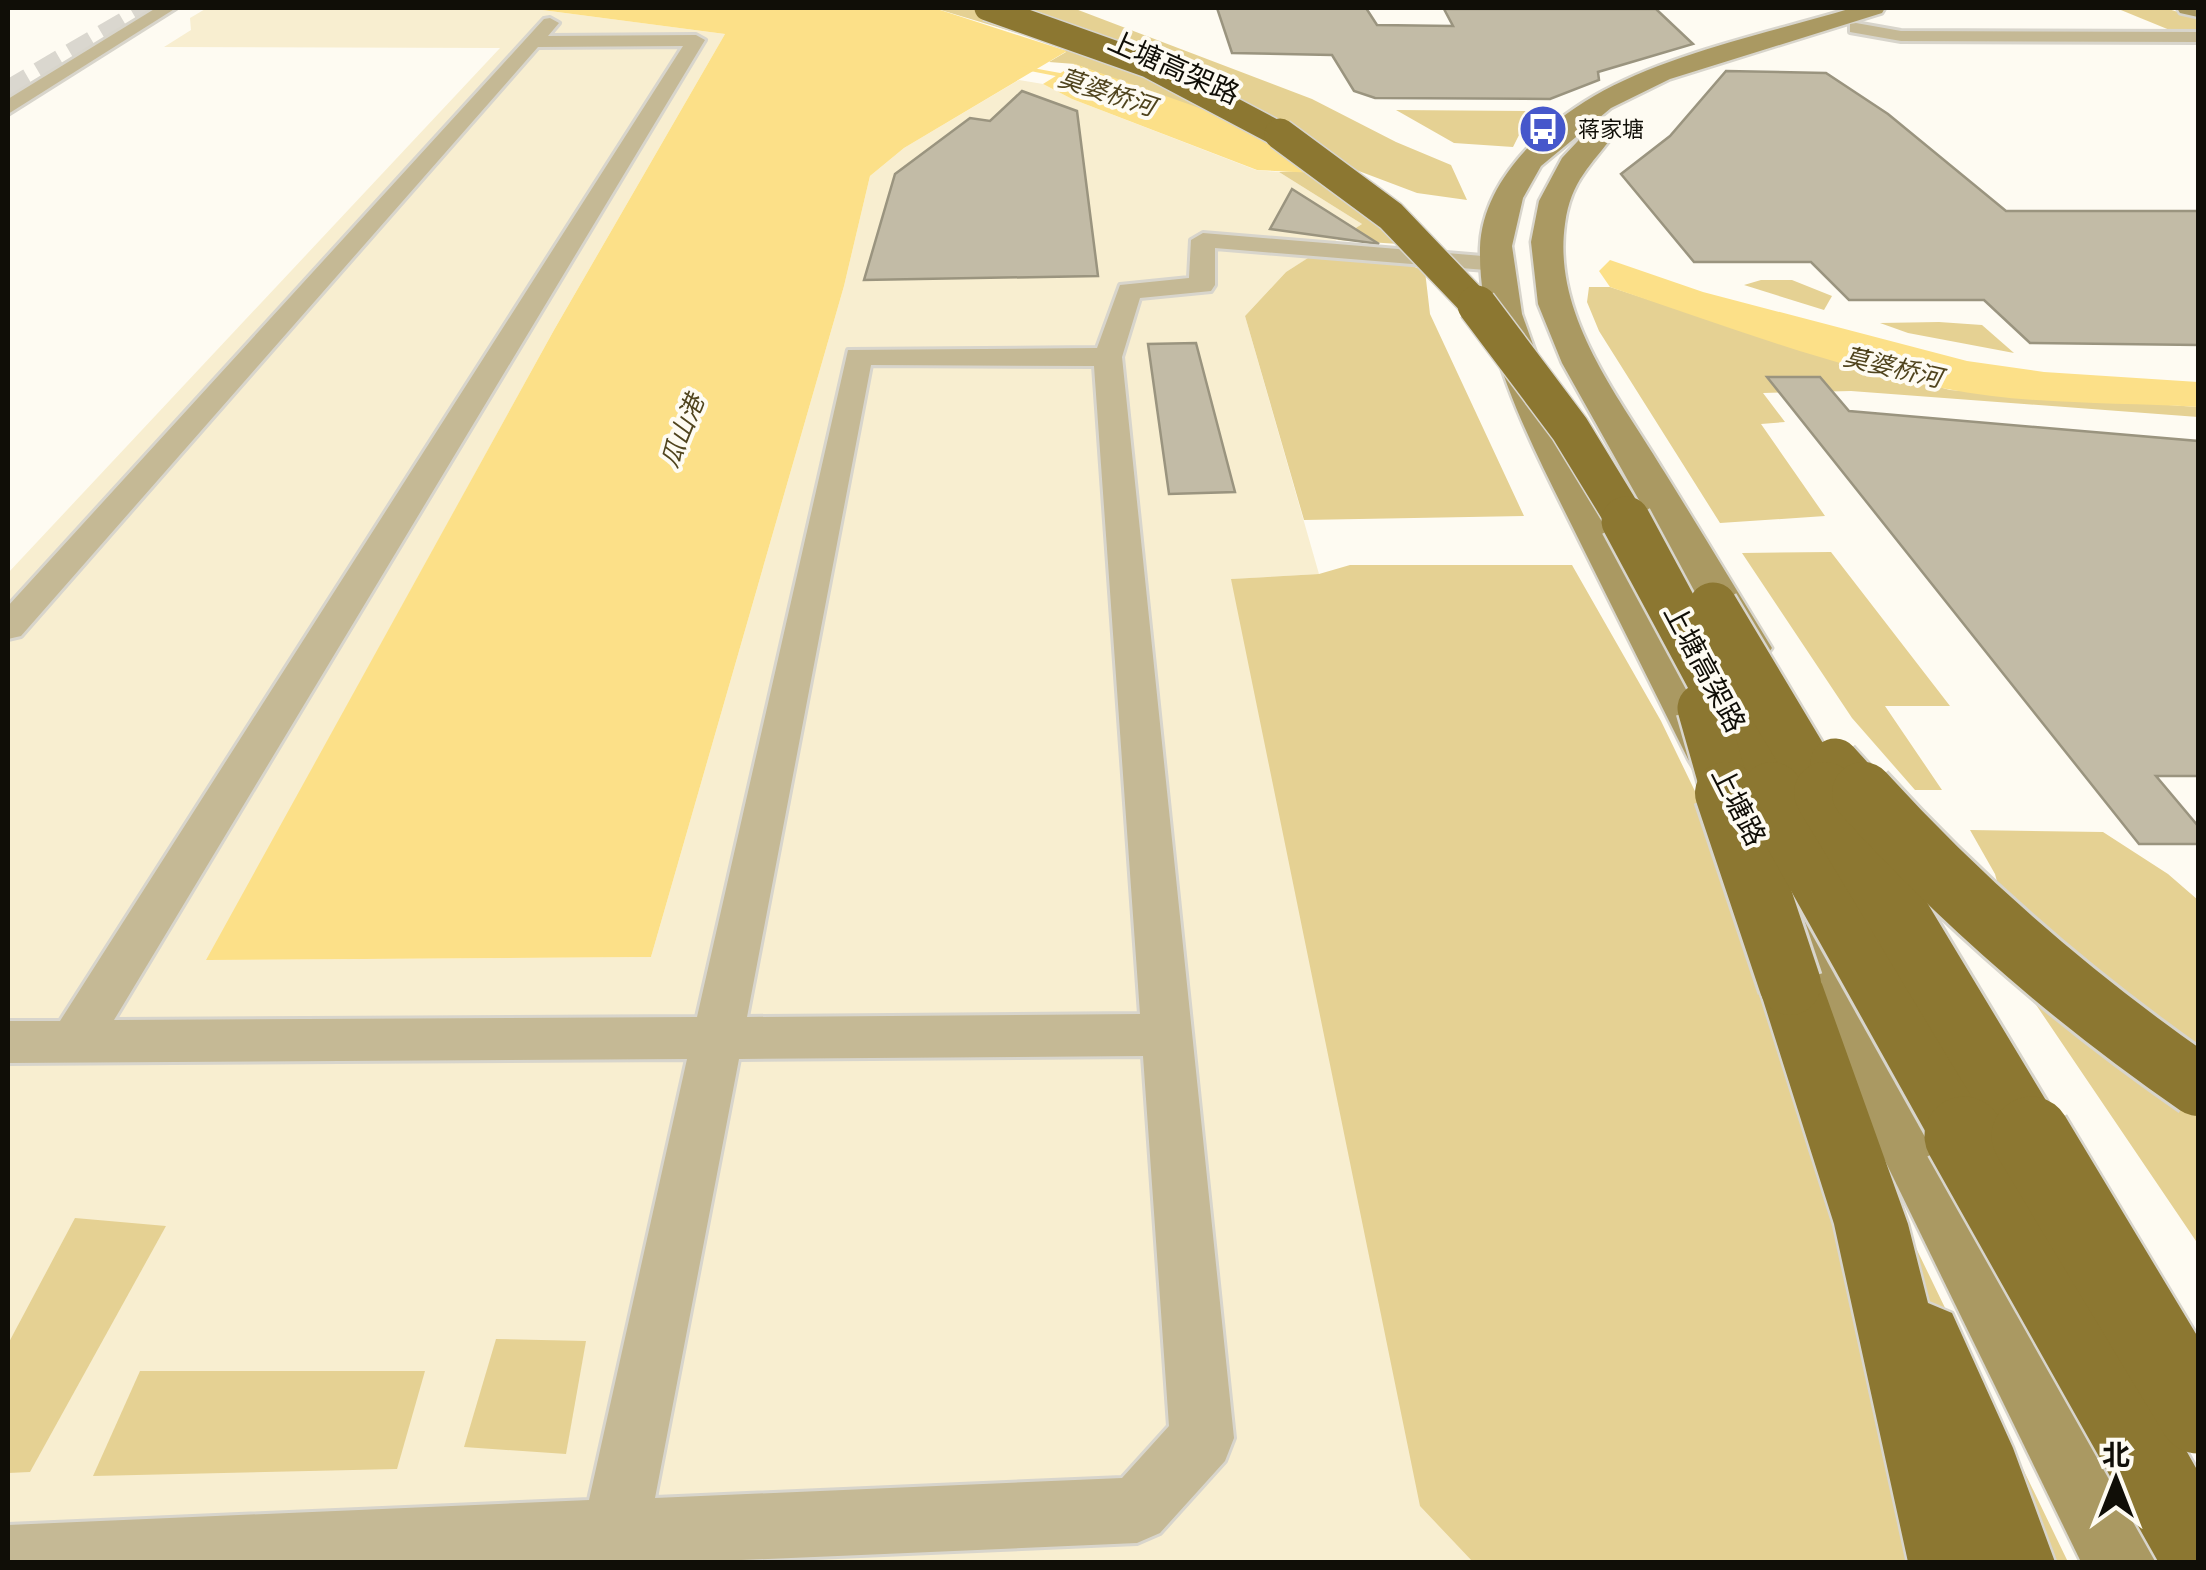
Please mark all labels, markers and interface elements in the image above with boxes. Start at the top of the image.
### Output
street label: 上塘高架路 [1103,18,1247,112]
water label: 莫婆桥河 [1054,58,1165,124]
bus stop icon: 蒋家塘 [1517,103,1569,155]
place label: 蒋家塘 [1578,111,1644,143]
water label: 莫婆桥河 [1841,336,1950,395]
water label: 瓜山港 [649,386,712,472]
street label: 上塘高架路 [1656,596,1757,738]
street label: 上塘路 [1704,759,1778,852]
north arrow [2066,1430,2166,1530]
text: 北 [2102,1433,2130,1473]

